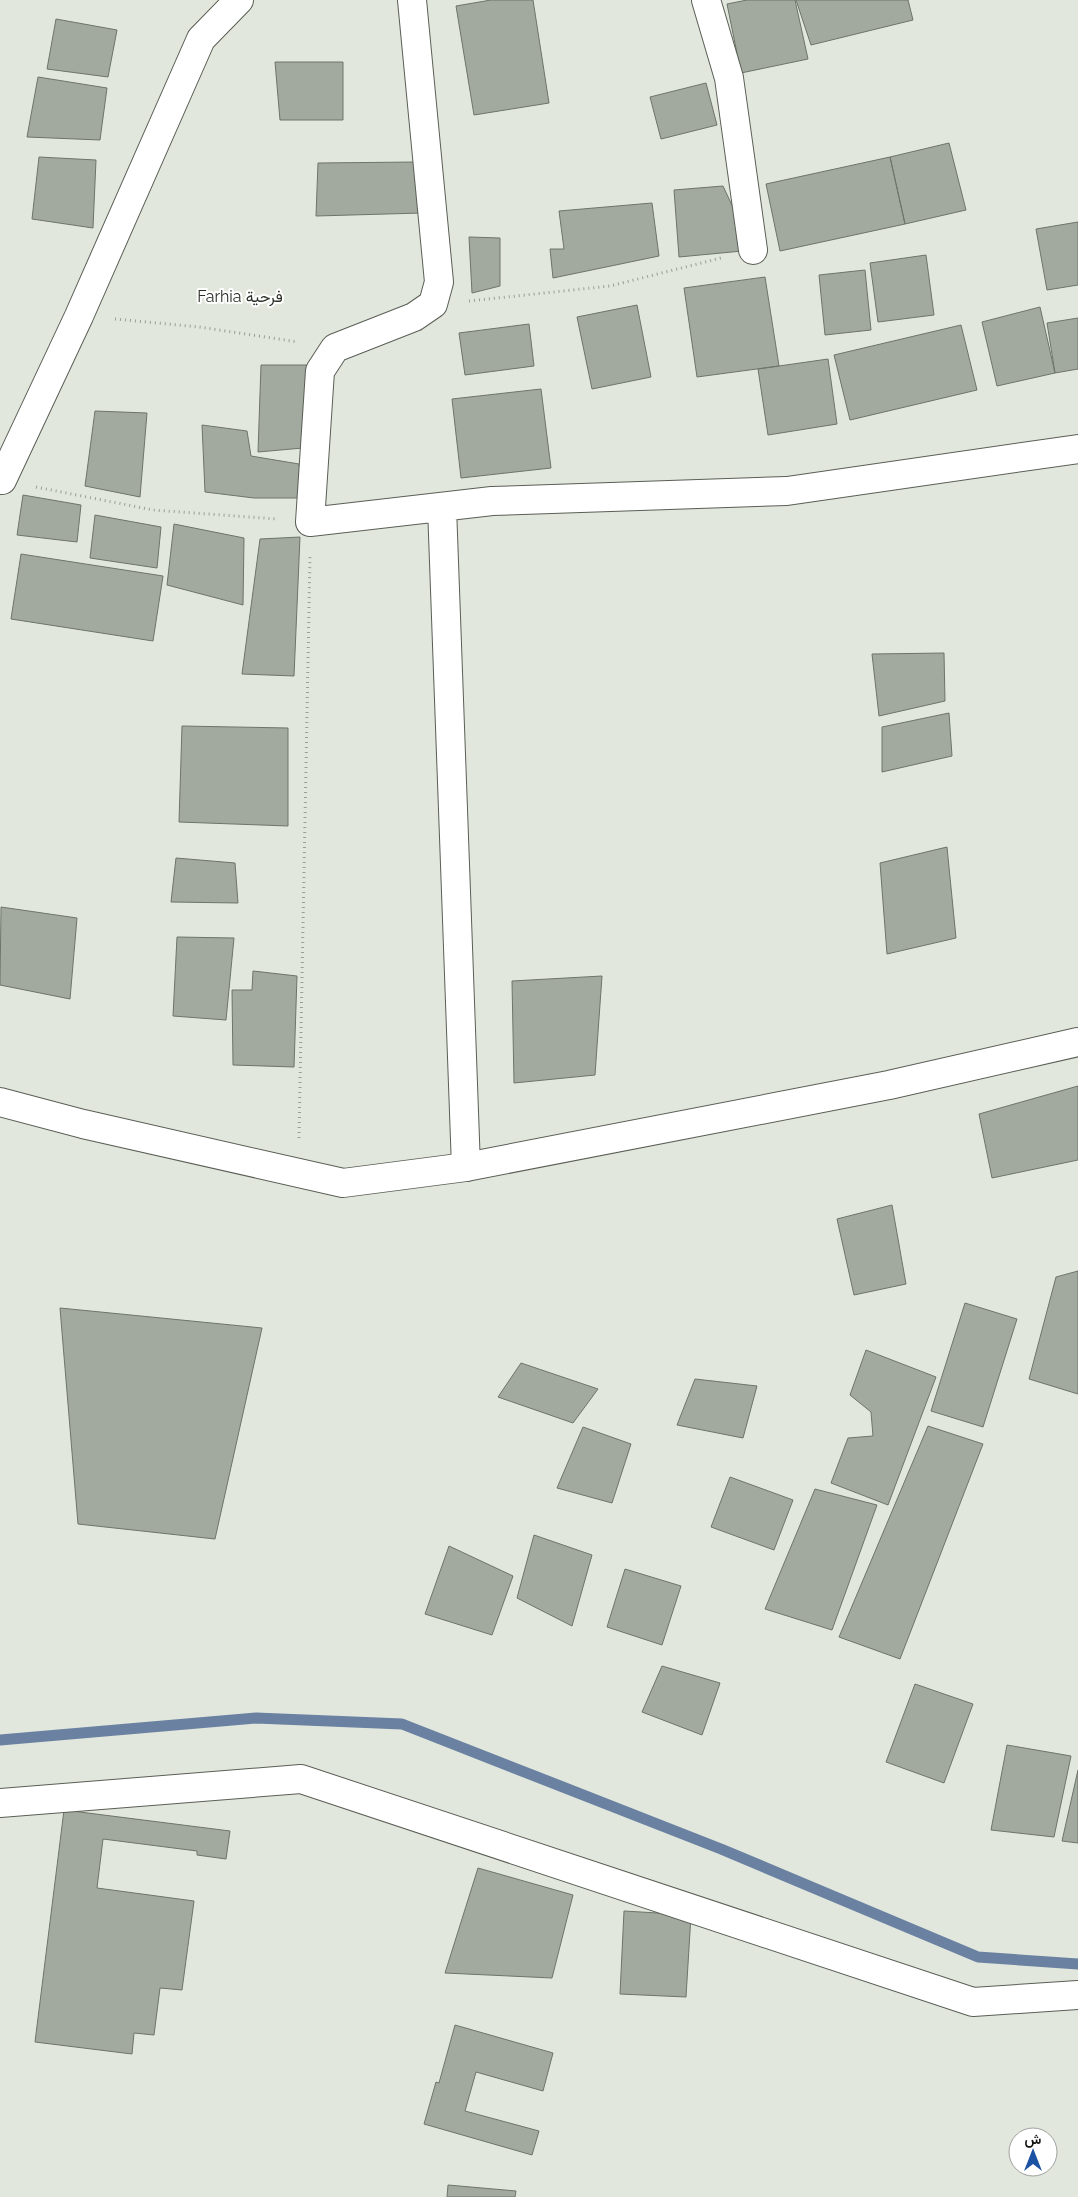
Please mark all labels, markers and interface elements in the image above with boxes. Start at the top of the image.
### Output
district label: Farhia فرحية [197,287,283,307]
north arrow [1008,2127,1058,2177]
text: ش [1025,2131,1042,2148]

